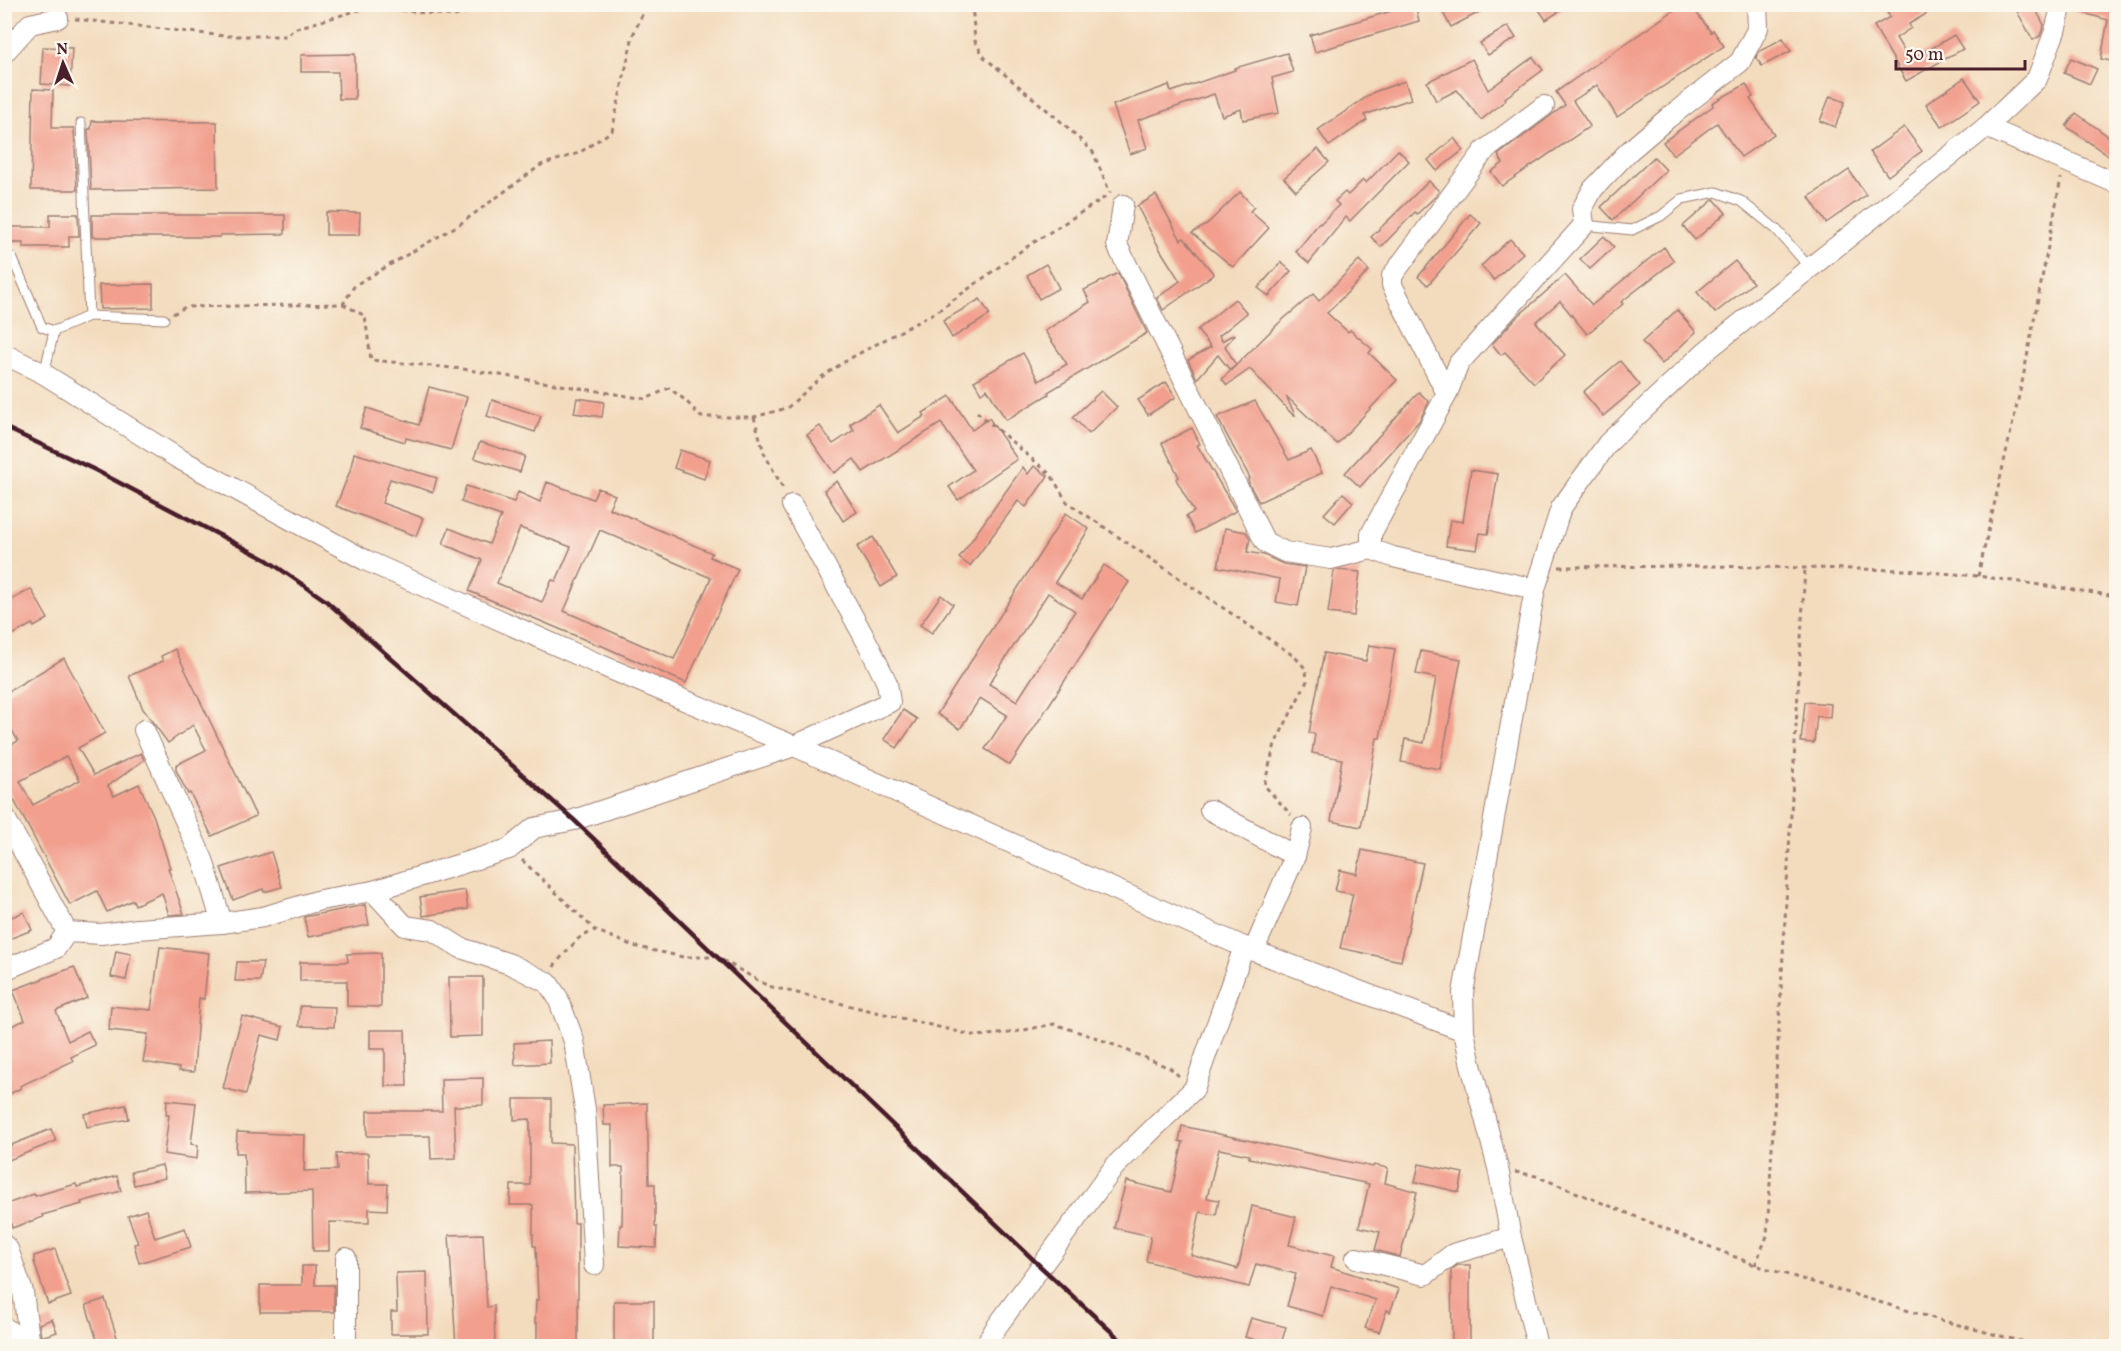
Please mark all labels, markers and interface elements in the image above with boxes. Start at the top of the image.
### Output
north arrow [33,33,93,93]
scale bar [1896,33,2025,71]
text: N [56,39,69,61]
text: 50 m [1905,43,1944,68]

